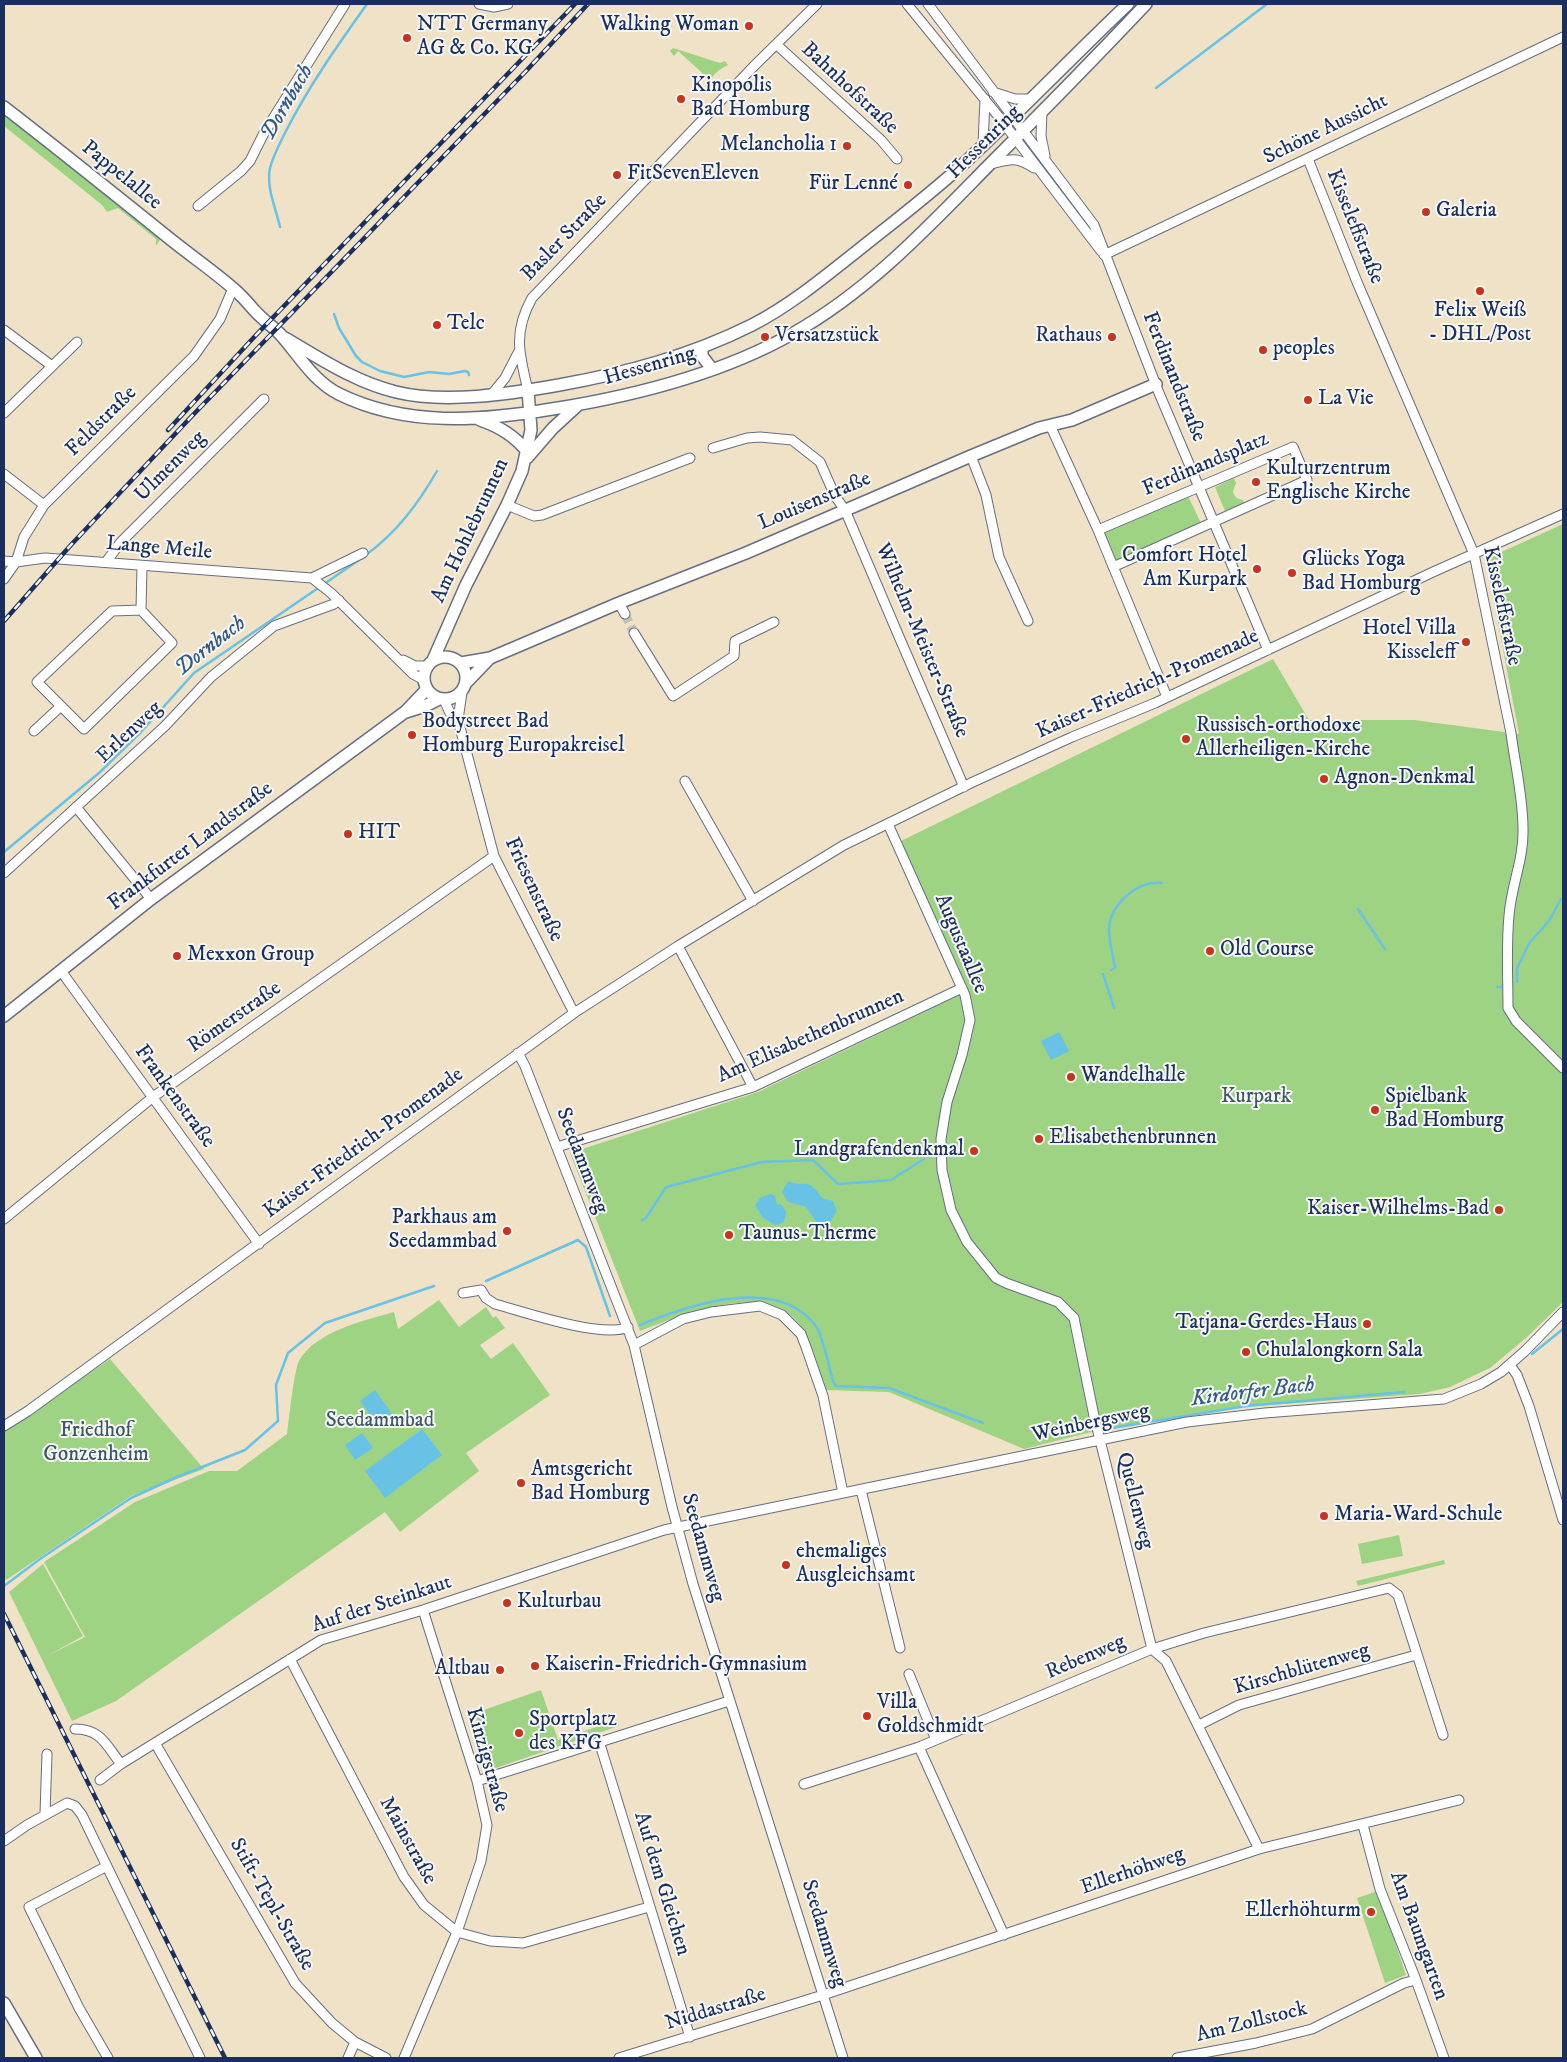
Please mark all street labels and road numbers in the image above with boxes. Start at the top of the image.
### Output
street label: Bahnhofstraße [795,38,903,140]
street label: Schöne Aussicht [1260,89,1392,171]
street label: Hessenring [943,101,1027,185]
street label: Pappelallee [76,136,166,216]
street label: Kisseleffstraße [1320,166,1388,288]
street label: Basler Straße [517,189,613,287]
street label: Ferdinandstraße [1136,308,1210,446]
street label: Hessenring [601,342,699,392]
street label: Feldstraße [61,381,143,463]
street label: Ulmenweg [130,426,212,508]
street label: Ferdinandsplatz [1139,427,1273,503]
street label: Am Hohlebrunnen [427,455,515,607]
street label: Louisenstraße [755,467,875,537]
street label: Lange Meile [105,532,213,566]
street label: Wilhelm-Meister-Straße [869,540,973,742]
street label: Kisseleffstraße [1476,544,1526,668]
street label: Kaiser-Friedrich-Promenade [1033,625,1263,745]
street label: Erlenweg [92,696,168,770]
street label: Frankfurter Landstraße [104,777,278,917]
street label: Friesenstraße [498,834,568,946]
street label: Augustaallee [928,891,992,997]
street label: Römerstraße [183,977,287,1059]
street label: Am Elisabethenbrunnen [714,985,908,1089]
street label: Frankenstraße [128,1041,220,1153]
street label: Kaiser-Friedrich-Promenade [259,1063,469,1225]
street label: Seedammweg [549,1104,613,1218]
street label: Weinbergsweg [1030,1399,1152,1449]
street label: Quellenweg [1110,1450,1158,1552]
street label: Seedammweg [675,1491,729,1605]
street label: Auf der Steinkaut [309,1571,455,1639]
street label: Rebenweg [1042,1630,1130,1686]
street label: Kirschblütenweg [1231,1639,1373,1701]
street label: Kinzigstraße [459,1705,513,1815]
street label: Mainstraße [373,1793,441,1889]
street label: Auf dem Gleichen [627,1809,695,1959]
street label: Stift-Tepl-Straße [223,1834,319,1976]
street label: Ellerhöhweg [1078,1842,1188,1902]
street label: Am Baumgarten [1383,1868,1453,2004]
street label: Seedammweg [795,1877,851,1991]
street label: Niddastraße [663,1983,769,2037]
street label: Am Zollstock [1194,1997,1310,2049]

